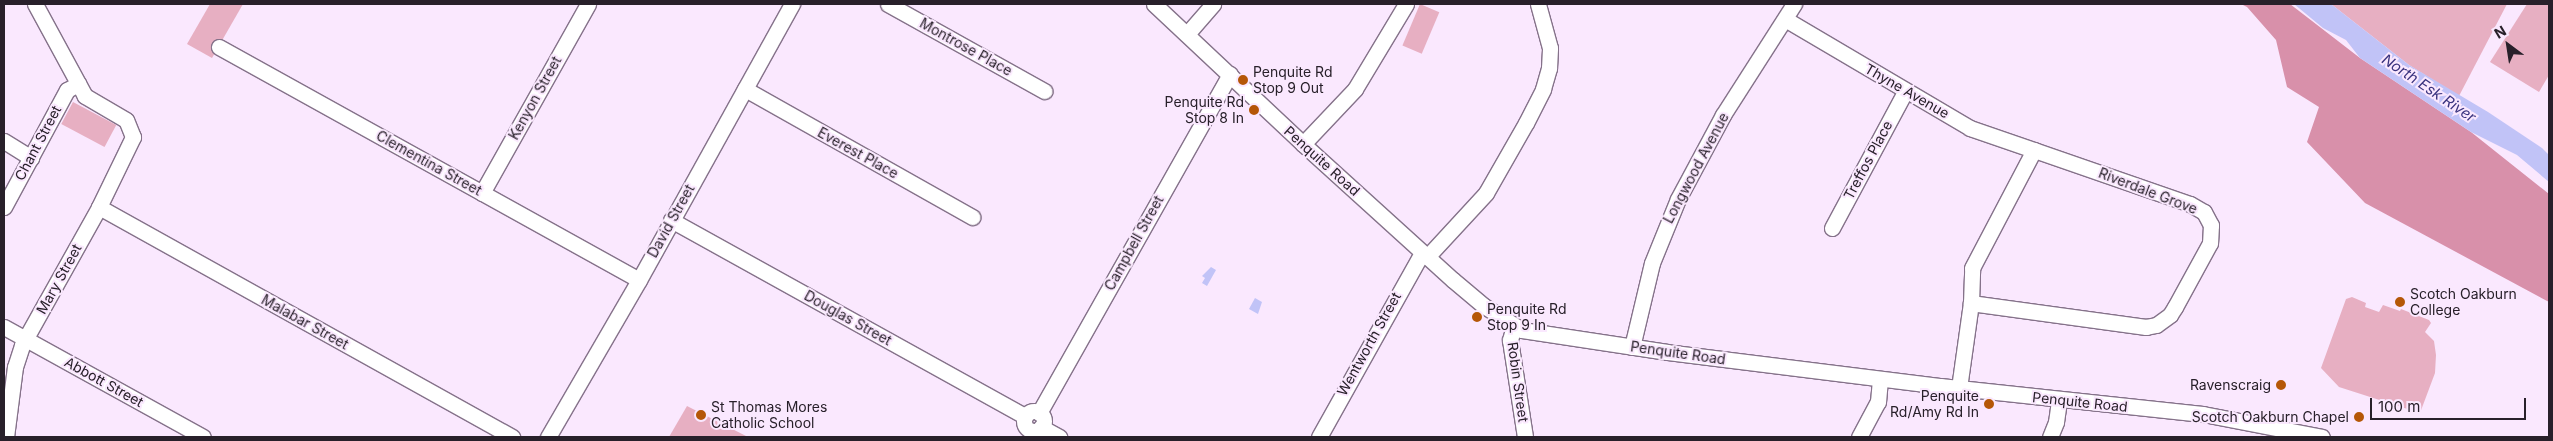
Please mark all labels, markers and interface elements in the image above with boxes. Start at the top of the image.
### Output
street label: Montrose Place [917,15,1015,79]
north arrow [2483,20,2533,70]
text: N [2491,22,2509,42]
water label: North Esk River [2379,50,2479,126]
street label: Kenyon Street [505,53,565,143]
street label: Thyne Avenue [1862,60,1952,122]
place label: Penquite Rd Stop 9 Out [1253,64,1332,96]
marker: Penquite Rd Stop 9 Out [1237,74,1249,86]
place label: Penquite Rd Stop 8 In [1165,94,1244,126]
street label: Chant Street [11,103,65,183]
marker: Penquite Rd Stop 8 In [1248,104,1260,116]
street label: Longwood Avenue [1660,110,1732,226]
street label: Treffos Place [1840,118,1896,202]
street label: Penquite Road [1281,123,1363,199]
street label: Everest Place [815,124,901,182]
street label: Clementina Street [373,127,485,199]
street label: Riverdale Grove [2096,164,2200,218]
street label: David Street [644,181,698,261]
street label: Campbell Street [1101,193,1167,293]
street label: Mary Street [33,241,85,317]
place label: Scotch Oakburn College [2410,286,2517,318]
street label: Douglas Street [801,287,895,349]
street label: Wentworth Street [1334,289,1404,399]
street label: Malabar Street [258,291,352,353]
marker: Scotch Oakburn College [2394,296,2406,308]
place label: Penquite Rd Stop 9 In [1487,301,1566,334]
marker: Penquite Rd Stop 9 In [1471,311,1483,323]
street label: Penquite Road [1629,338,1727,368]
street label: Robin Street [1504,341,1532,423]
street label: Abbott Street [62,353,146,411]
place label: Ravenscraig [2190,377,2271,393]
marker: Ravenscraig [2275,379,2287,391]
place label: Penquite Rd/Amy Rd In [1890,388,1979,421]
scale bar [2373,388,2529,420]
street label: Penquite Road [2031,389,2129,415]
text: 100 m [2378,397,2420,416]
marker: Penquite Rd/Amy Rd In [1983,398,1995,410]
place label: St Thomas Mores Catholic School [711,399,827,432]
marker: St Thomas Mores Catholic School [695,409,707,421]
place label: Scotch Oakburn Chapel [2192,409,2349,425]
marker: Scotch Oakburn Chapel [2353,411,2365,423]

